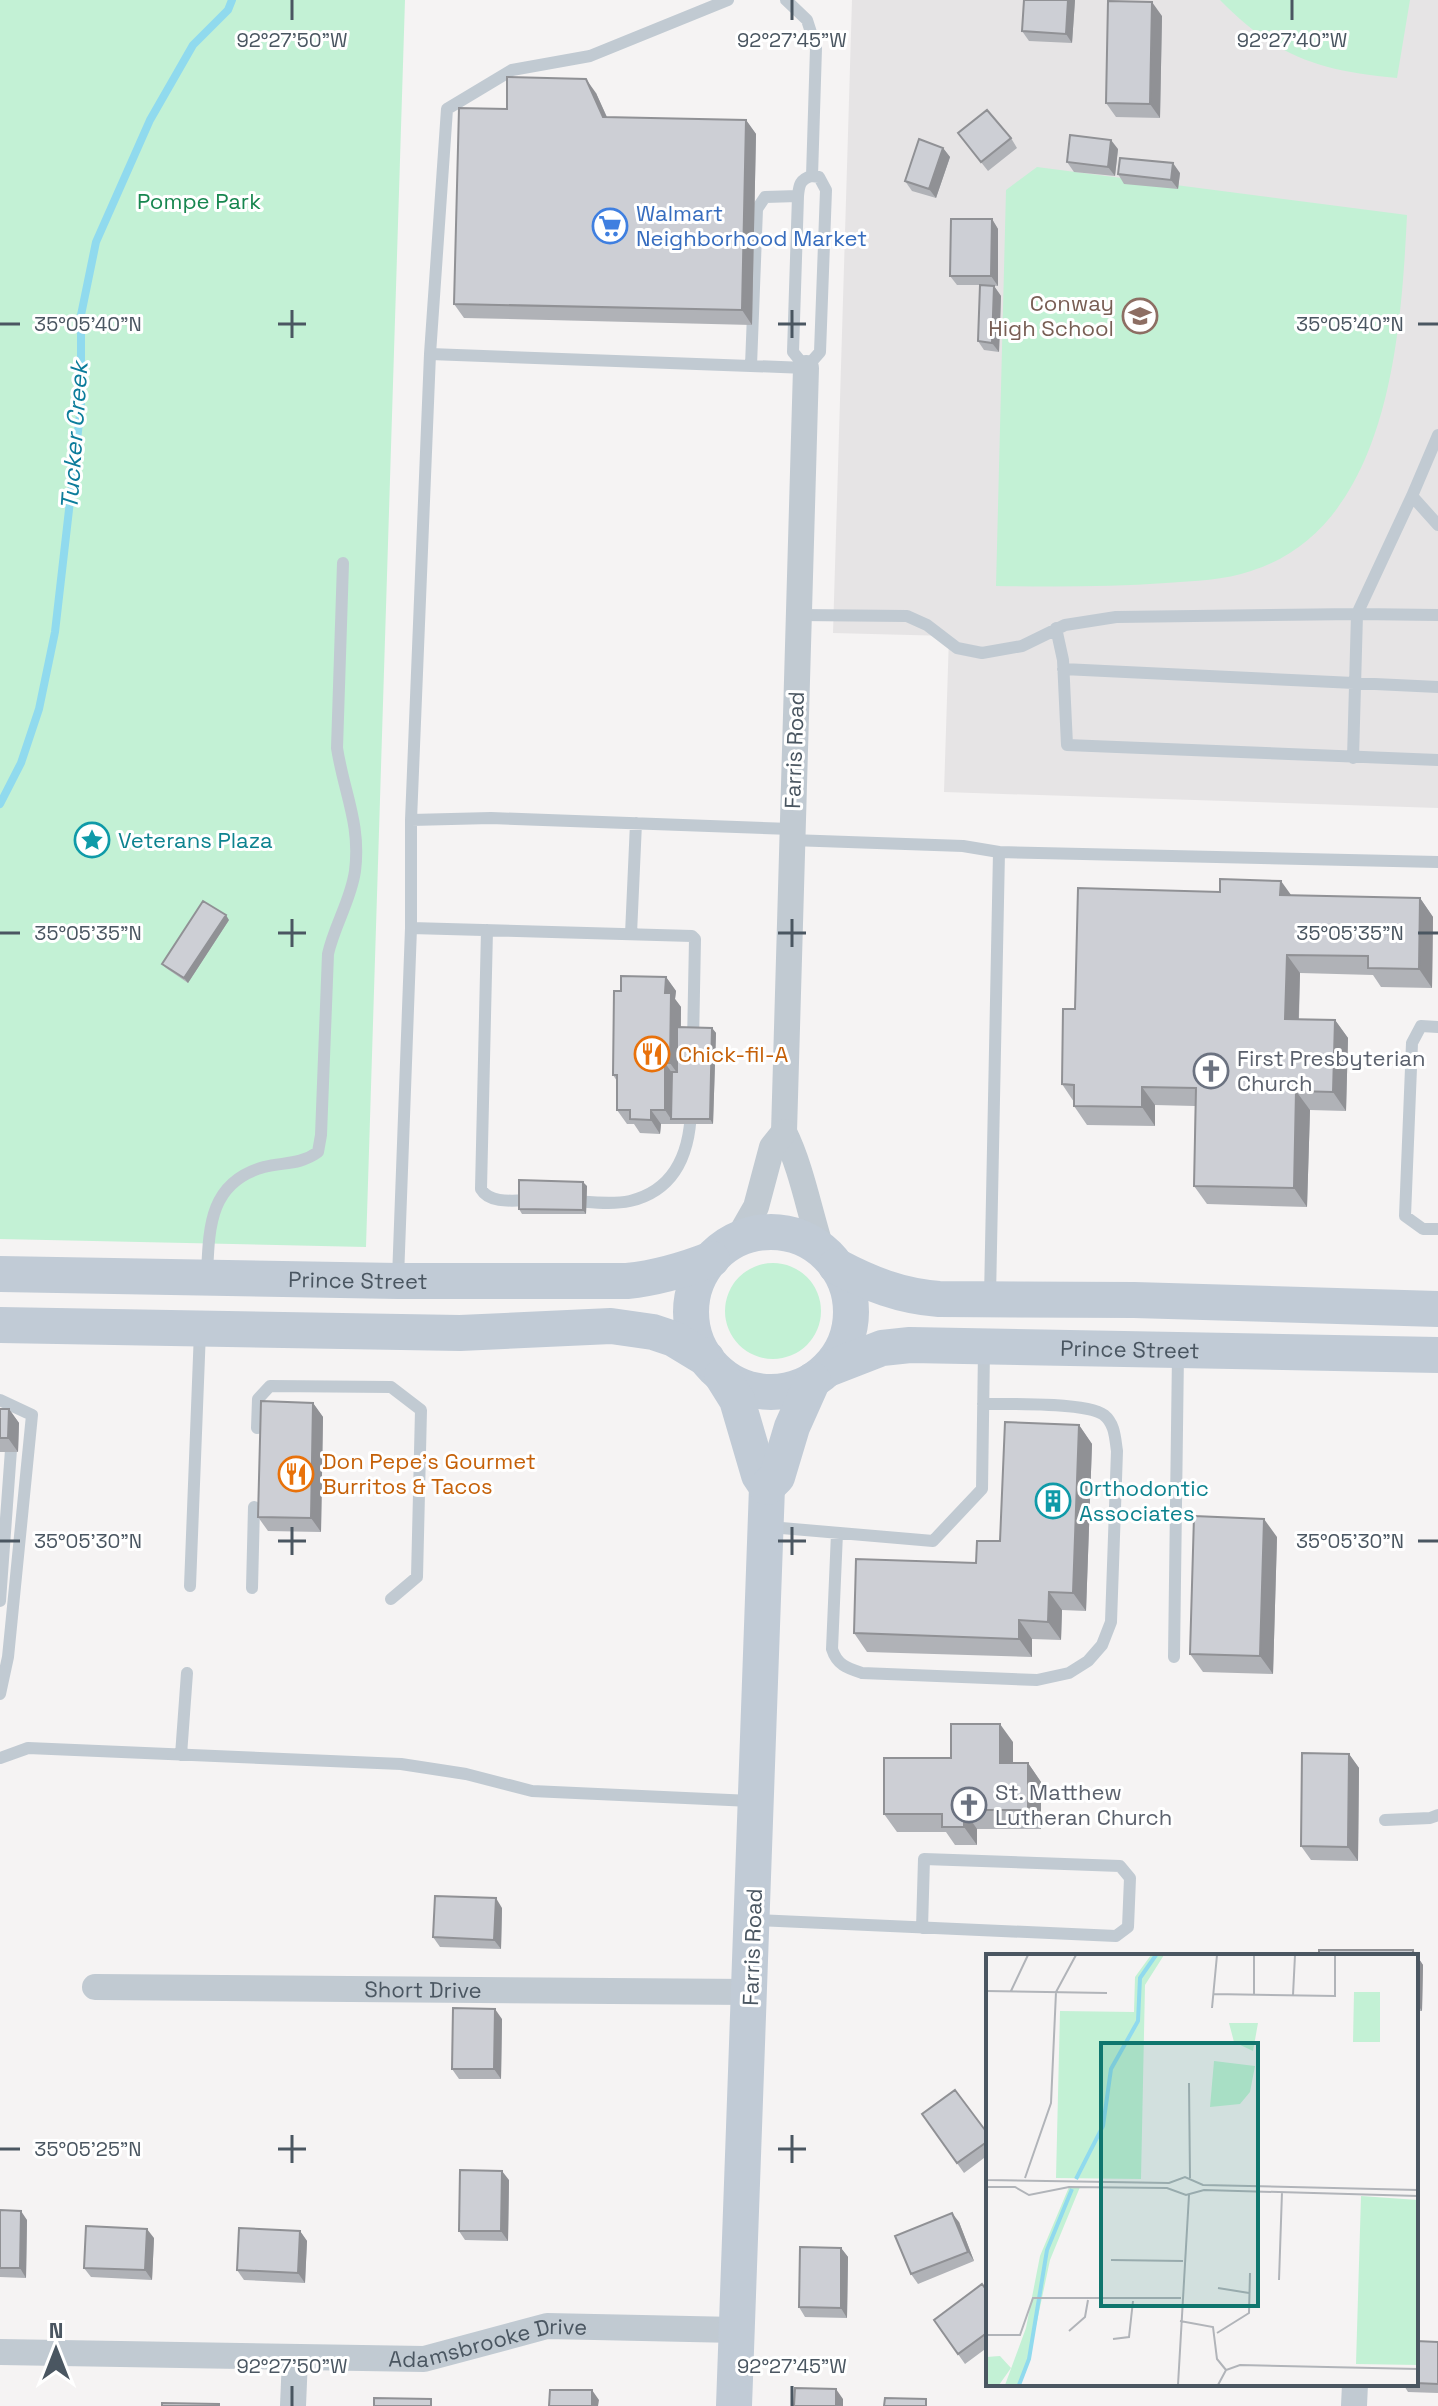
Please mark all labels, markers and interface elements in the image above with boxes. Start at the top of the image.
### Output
text: 92°27'50"W [237,27,347,53]
text: 92°27'45"W [737,27,847,53]
text: 92°27'40"W [1237,27,1347,53]
park label: Pompe Park [137,187,261,215]
place label: Walmart Neighborhood Market [636,199,867,252]
supermarket icon: Walmart Neighborhood Market [591,207,629,245]
place label: Conway High School [988,289,1114,342]
school or university icon: Conway High School [1121,297,1159,335]
text: 35°05'40"N [34,311,142,337]
text: 35°05'40"N [1296,311,1404,337]
water label: Tucker Creek [53,358,95,511]
street label: Farris Road [778,691,810,809]
place icon: Veterans Plaza [73,821,111,859]
place label: Veterans Plaza [118,826,273,854]
text: 35°05'35"N [34,920,142,946]
text: 35°05'35"N [1296,920,1404,946]
restaurant icon: Chick-fil-A [633,1035,671,1073]
place label: Chick-fil-A [678,1040,788,1068]
place label: First Presbyterian Church [1237,1044,1425,1097]
church icon: First Presbyterian Church [1192,1052,1230,1090]
street label: Prince Street [288,1265,428,1295]
street label: Prince Street [1060,1334,1200,1364]
place label: Don Pepe's Gourmet Burritos & Tacos [322,1447,536,1500]
restaurant icon: Don Pepe's Gourmet Burritos & Tacos [277,1455,315,1493]
place label: Orthodontic Associates [1079,1474,1209,1527]
building icon: Orthodontic Associates [1034,1482,1072,1520]
text: 35°05'30"N [34,1528,142,1554]
text: 35°05'30"N [1296,1528,1404,1554]
place label: St. Matthew Lutheran Church [995,1778,1172,1831]
church icon: St. Matthew Lutheran Church [950,1786,988,1824]
street label: Farris Road [736,1888,768,2006]
inset map [986,1954,1418,2386]
street label: Short Drive [364,1975,482,2004]
text: 35°05'25"N [34,2136,142,2162]
north arrow [16,2310,96,2390]
street label: Adamsbrooke Drive [388,2312,587,2373]
text: N [49,2316,63,2344]
text: 92°27'50"W [237,2353,347,2379]
text: 92°27'45"W [737,2353,847,2379]

